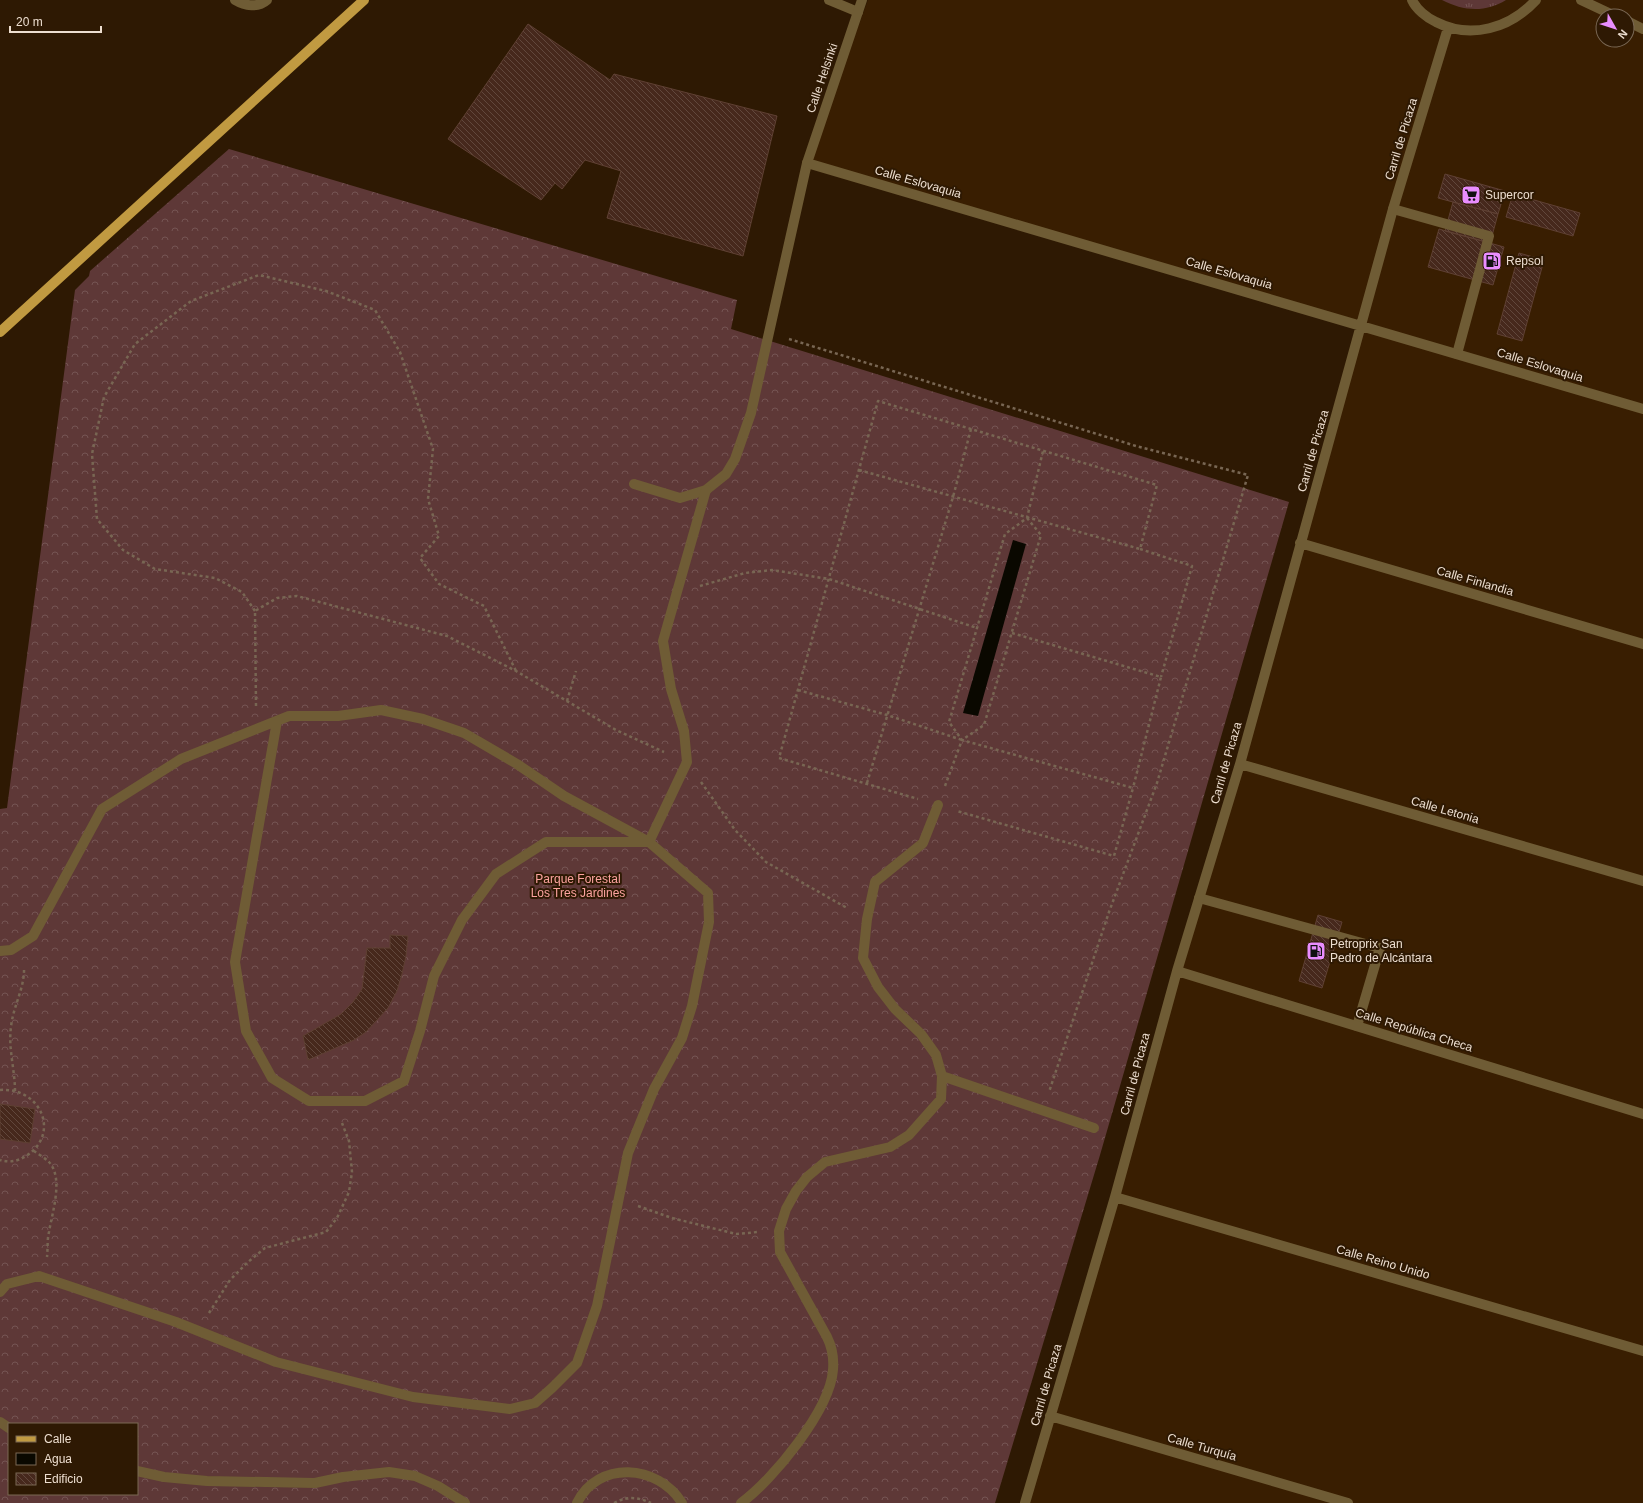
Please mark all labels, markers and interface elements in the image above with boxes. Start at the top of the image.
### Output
scale bar [10,8,101,34]
north arrow [1595,8,1635,48]
text: 20 m [16,15,43,29]
text: N [1616,27,1630,41]
street label: Calle Helsinki [804,41,840,115]
street label: Carril de Picaza [1382,96,1420,182]
street label: Calle Eslovaquia [873,163,963,201]
supermarket icon: Supercor [1460,184,1482,206]
place label: Supercor [1485,188,1534,202]
fuel station icon: Repsol [1481,250,1503,272]
street label: Calle Eslovaquia [1184,254,1274,292]
place label: Repsol [1506,254,1543,268]
street label: Calle Eslovaquia [1495,345,1585,385]
street label: Carril de Picaza [1295,408,1331,494]
street label: Calle Finlandia [1435,563,1515,599]
street label: Carril de Picaza [1208,720,1244,806]
street label: Calle Letonia [1409,794,1481,826]
park label: Parque Forestal Los Tres Jardines [531,872,625,900]
place label: Petroprix San Pedro de Alcántara [1330,937,1432,965]
fuel station icon: Petroprix San Pedro de Alcántara [1305,940,1327,962]
street label: Calle República Checa [1354,1005,1475,1055]
street label: Carril de Picaza [1117,1031,1153,1117]
street label: Calle Reino Unido [1335,1242,1432,1282]
street label: Carril de Picaza [1028,1342,1064,1428]
legend [8,1423,138,1495]
street label: Calle Turquía [1166,1430,1239,1464]
text: Calle [44,1432,72,1446]
text: Agua [44,1452,72,1466]
text: Edificio [44,1472,83,1486]

